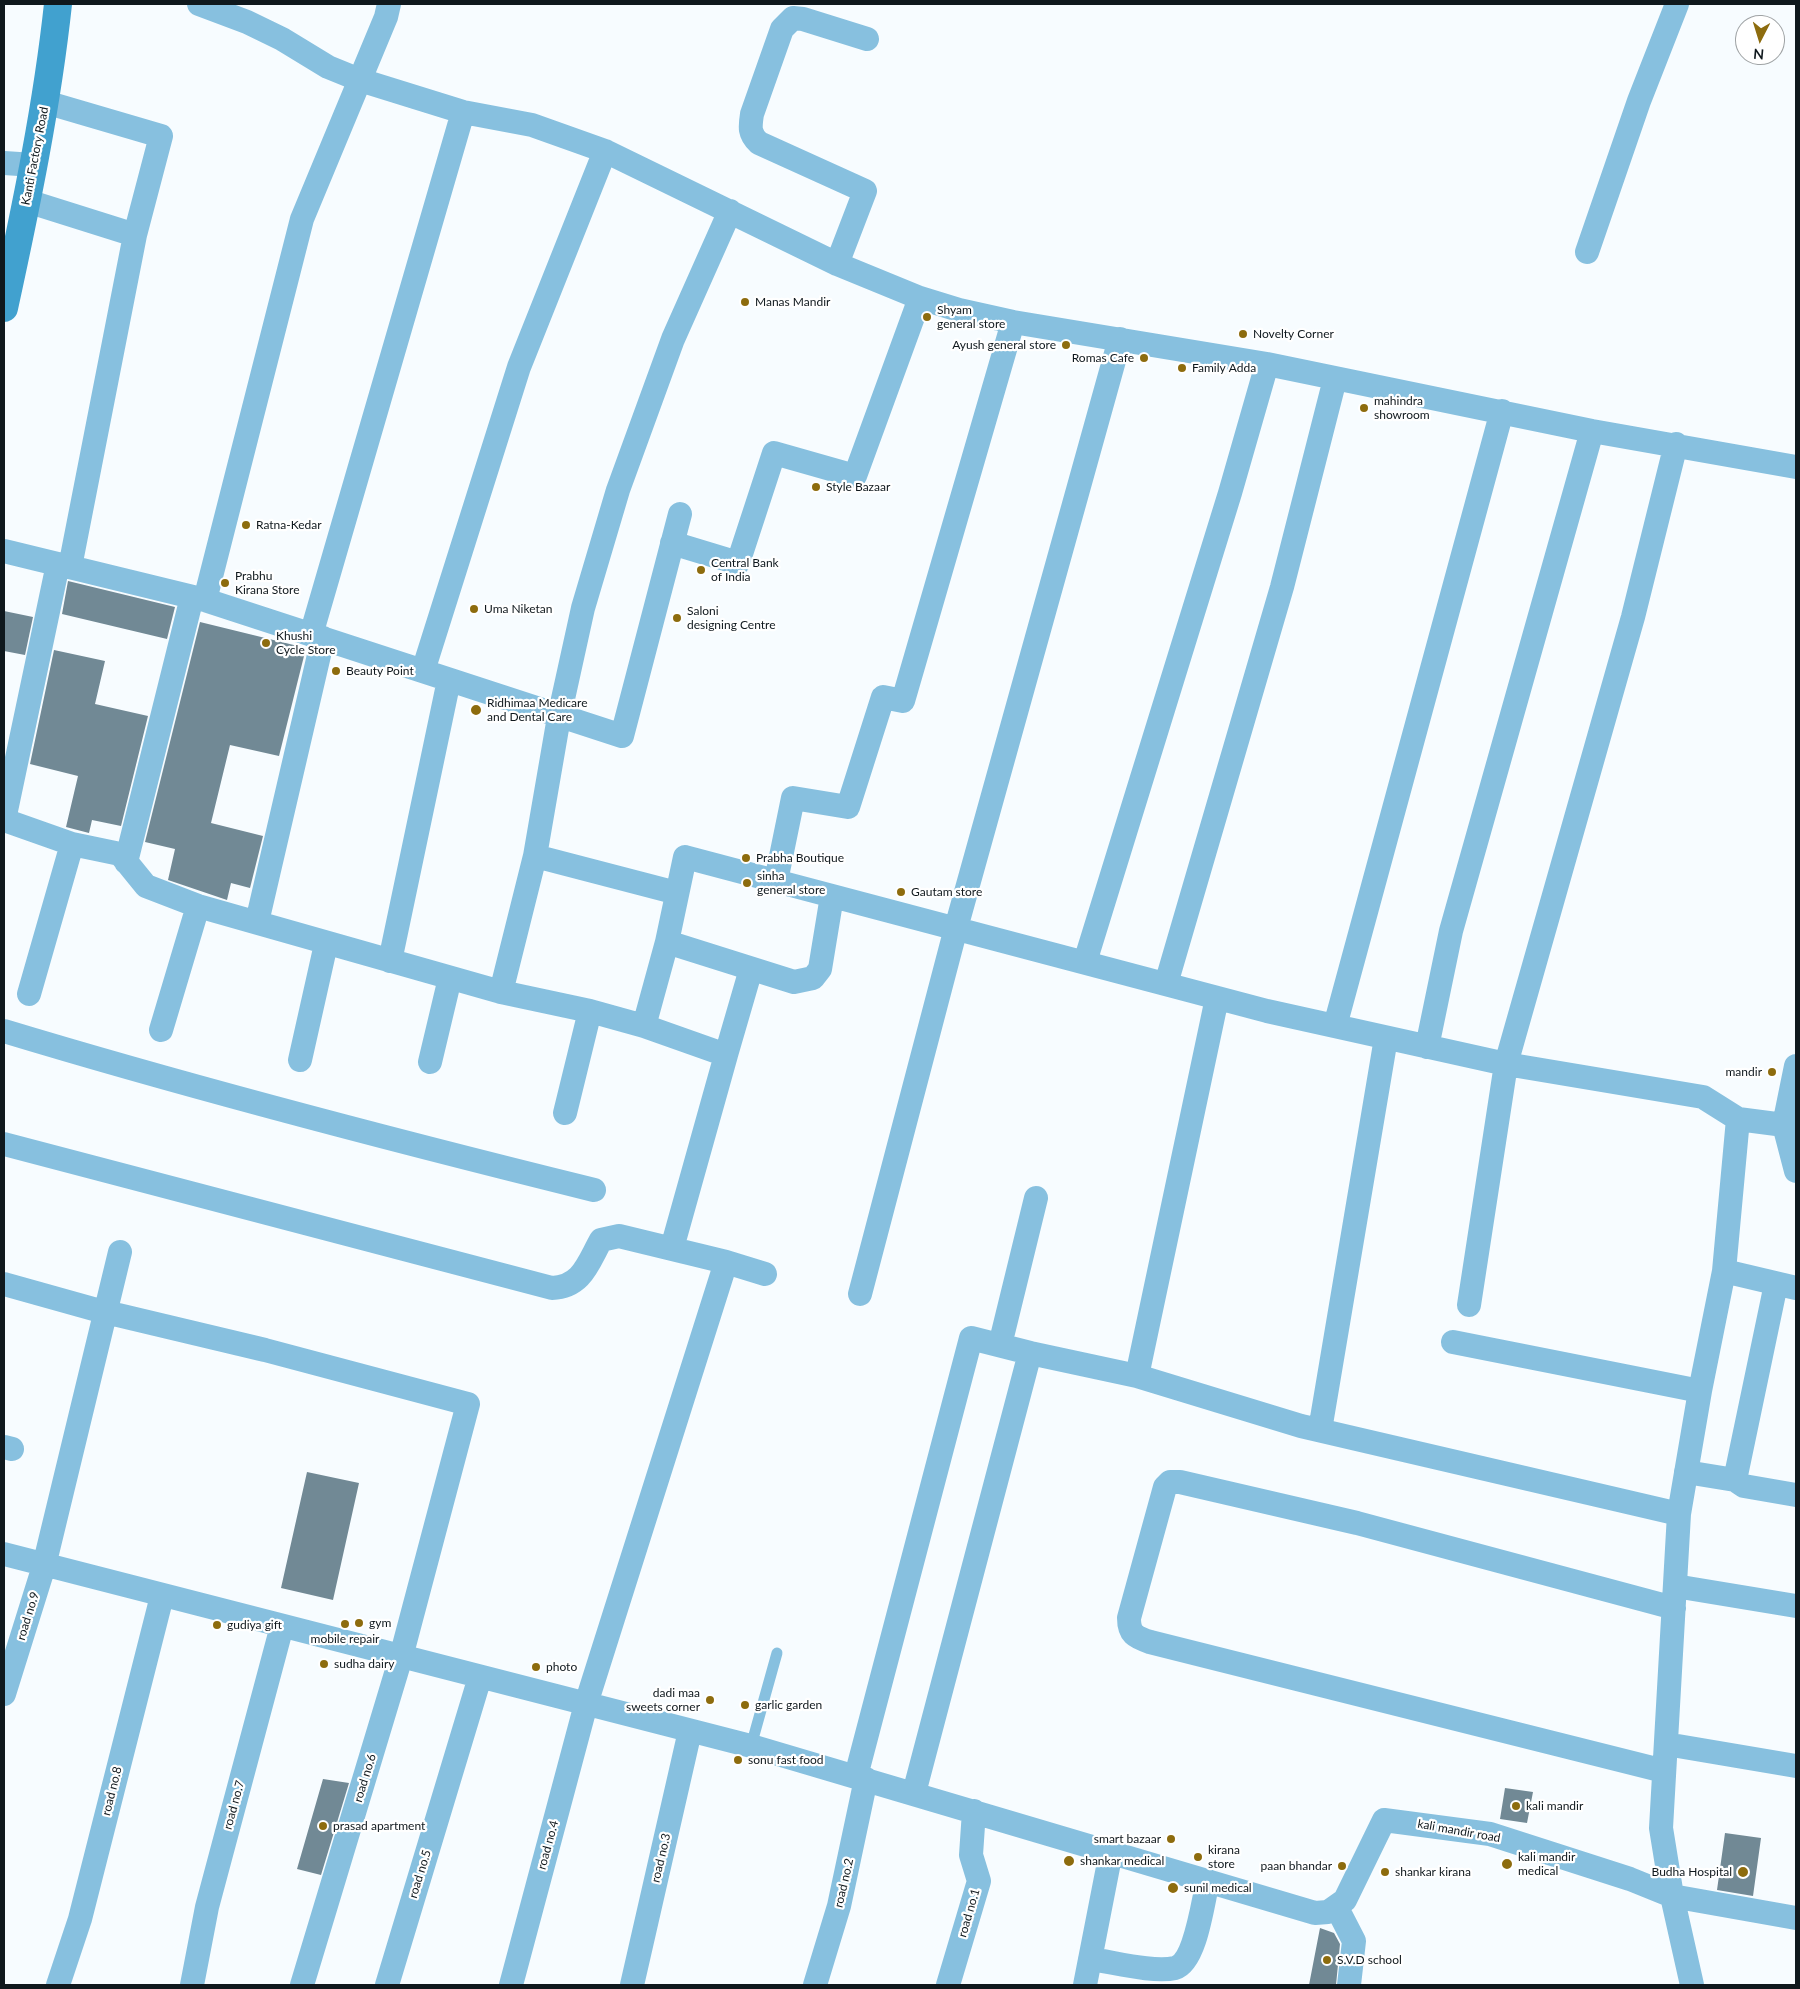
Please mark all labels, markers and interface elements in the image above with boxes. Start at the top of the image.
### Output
north arrow [1735,15,1785,65]
text: N [1753,46,1765,63]
street label: Kanti Factory Road [18,106,52,206]
place label: Manas Mandir [755,295,830,309]
marker: Manas Mandir [739,296,751,308]
place label: Shyam general store [937,303,1005,331]
marker: Shyam general store [921,311,933,323]
place label: Novelty Corner [1253,327,1334,341]
marker: Novelty Corner [1237,328,1249,340]
place label: Ayush general store [952,338,1056,352]
marker: Ayush general store [1060,339,1072,351]
place label: Romas Cafe [1072,351,1134,365]
marker: Romas Cafe [1138,352,1150,364]
place label: Family Adda [1192,361,1256,375]
marker: Family Adda [1176,362,1188,374]
place label: mahindra showroom [1374,394,1430,422]
marker: mahindra showroom [1358,402,1370,414]
place label: Style Bazaar [826,480,890,494]
marker: Style Bazaar [810,481,822,493]
place label: Ratna-Kedar [256,518,322,532]
marker: Ratna-Kedar [240,519,252,531]
place label: Central Bank of India [711,556,779,584]
marker: Central Bank of India [695,564,707,576]
place label: Prabhu Kirana Store [235,569,300,597]
marker: Prabhu Kirana Store [219,577,231,589]
place label: Uma Niketan [484,602,553,616]
marker: Uma Niketan [468,603,480,615]
place label: Saloni designing Centre [687,604,776,632]
marker: Saloni designing Centre [671,612,683,624]
place label: Khushi Cycle Store [276,629,336,657]
marker: Khushi Cycle Store [260,637,272,649]
place label: Beauty Point [346,664,414,678]
marker: Beauty Point [330,665,342,677]
place label: Ridhimaa Medicare and Dental Care [487,696,588,724]
marker: Ridhimaa Medicare and Dental Care [469,703,483,717]
place label: Prabha Boutique [756,851,844,865]
marker: Prabha Boutique [740,852,752,864]
place label: sinha general store [757,869,825,897]
marker: sinha general store [741,877,753,889]
place label: Gautam store [911,885,982,899]
marker: Gautam store [895,886,907,898]
place label: mandir [1726,1065,1762,1079]
marker: mandir [1766,1066,1778,1078]
street label: road no.9 [14,1590,42,1642]
place label: gym [369,1616,391,1630]
marker: gym [353,1617,365,1629]
place label: gudiya gift [227,1618,282,1632]
marker: mobile repair [339,1618,351,1630]
marker: gudiya gift [211,1619,223,1631]
place label: mobile repair [311,1632,379,1646]
place label: sudha dairy [334,1657,394,1671]
marker: sudha dairy [318,1658,330,1670]
place label: photo [546,1660,577,1674]
marker: photo [530,1661,542,1673]
place label: dadi maa sweets corner [626,1686,700,1714]
marker: dadi maa sweets corner [704,1694,716,1706]
place label: garlic garden [755,1698,822,1712]
marker: garlic garden [739,1699,751,1711]
street label: road no.6 [351,1752,379,1804]
place label: sonu fast food [748,1753,823,1767]
marker: sonu fast food [732,1754,744,1766]
street label: road no.8 [99,1765,125,1817]
street label: road no.7 [221,1779,247,1831]
place label: kali mandir [1526,1799,1583,1813]
marker: kali mandir [1510,1800,1522,1812]
street label: kali mandir road [1416,1817,1502,1845]
place label: prasad apartment [333,1819,425,1833]
street label: road no.4 [535,1819,561,1871]
marker: prasad apartment [317,1820,329,1832]
street label: road no.3 [648,1832,674,1884]
place label: smart bazaar [1094,1832,1161,1846]
marker: smart bazaar [1165,1833,1177,1845]
place label: kirana store [1208,1843,1240,1871]
street label: road no.5 [406,1848,434,1900]
place label: kali mandir medical [1518,1850,1575,1878]
marker: kirana store [1192,1851,1204,1863]
marker: shankar medical [1062,1854,1076,1868]
place label: shankar medical [1080,1854,1164,1868]
street label: road no.2 [831,1857,857,1909]
marker: kali mandir medical [1500,1857,1514,1871]
place label: paan bhandar [1260,1859,1332,1873]
marker: paan bhandar [1336,1860,1348,1872]
place label: shankar kirana [1395,1865,1471,1879]
place label: Budha Hospital [1652,1865,1732,1879]
marker: Budha Hospital [1736,1865,1750,1879]
marker: shankar kirana [1379,1866,1391,1878]
marker: sunil medical [1166,1881,1180,1895]
place label: sunil medical [1184,1881,1252,1895]
street label: road no.1 [955,1887,983,1939]
place label: S.V.D school [1337,1953,1402,1967]
marker: S.V.D school [1321,1954,1333,1966]

